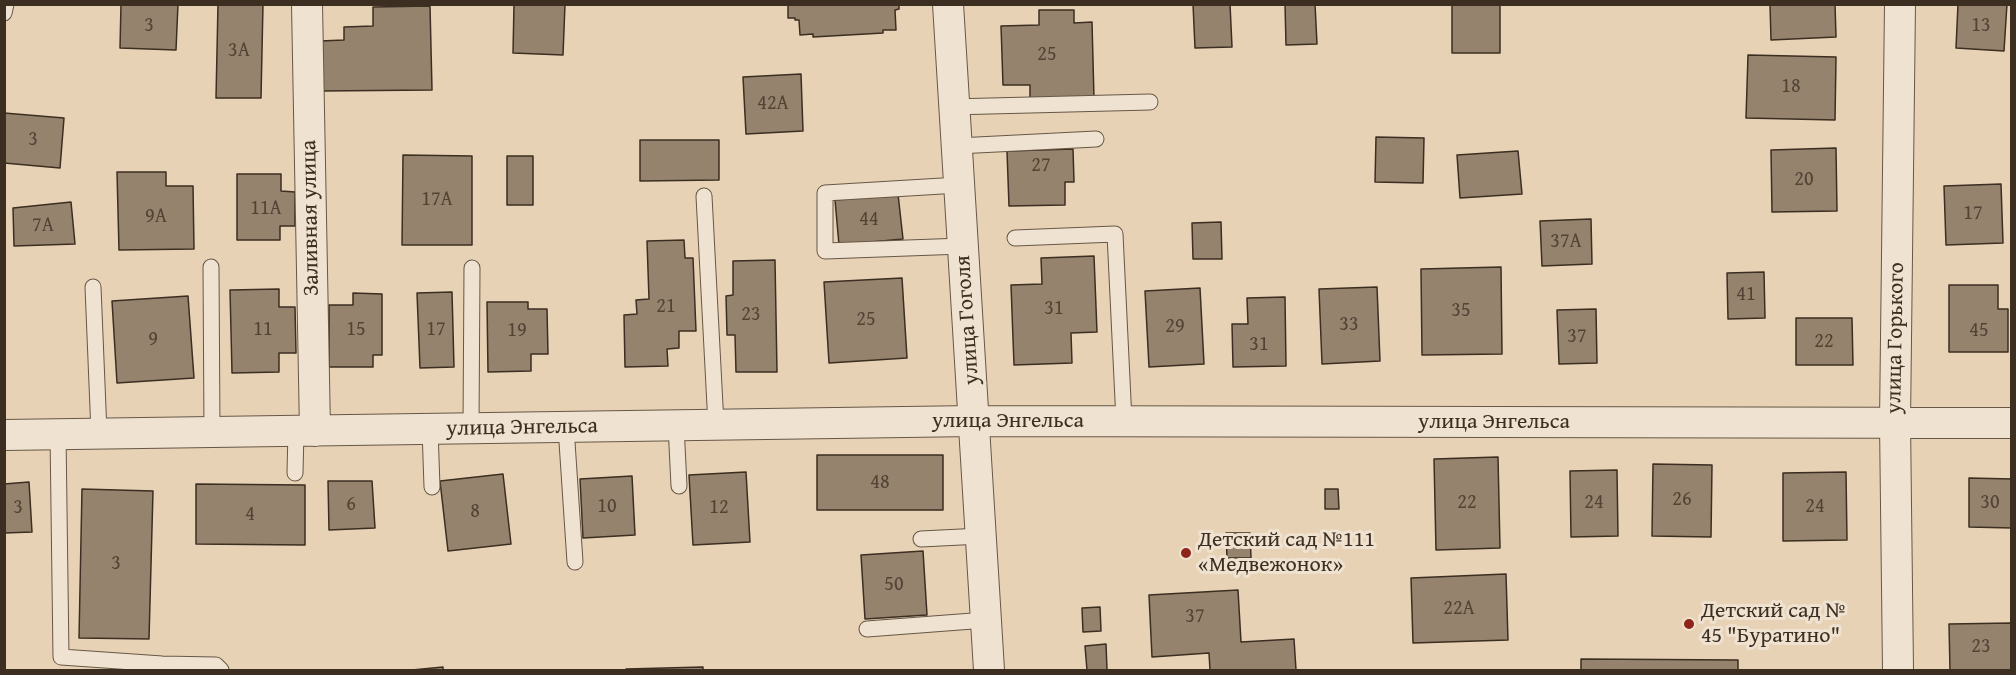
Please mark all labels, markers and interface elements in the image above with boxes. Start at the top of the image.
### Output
house number: 3 [144,14,154,38]
house number: 13 [1971,14,1991,38]
house number: 3А [228,39,250,63]
house number: 25 [1037,43,1057,67]
house number: 18 [1781,75,1801,99]
house number: 42А [757,92,789,116]
house number: 3 [28,128,38,152]
street label: Заливная улица [296,140,326,296]
house number: 27 [1031,154,1051,178]
house number: 20 [1794,168,1814,192]
house number: 17А [421,188,453,212]
house number: 11А [250,197,282,221]
house number: 17 [1963,202,1983,226]
house number: 9А [145,205,167,229]
house number: 44 [859,208,879,232]
house number: 7А [32,214,54,238]
house number: 37А [1550,230,1582,254]
street label: улица Гоголя [950,254,986,386]
street label: улица Горького [1881,262,1911,414]
house number: 41 [1736,283,1756,307]
house number: 21 [656,295,676,319]
house number: 31 [1044,297,1064,321]
house number: 35 [1451,299,1471,323]
house number: 23 [741,303,761,327]
house number: 25 [856,308,876,332]
house number: 33 [1339,313,1359,337]
house number: 29 [1165,315,1185,339]
house number: 11 [253,318,273,342]
house number: 15 [346,318,366,342]
house number: 17 [426,318,446,342]
house number: 19 [507,319,527,343]
house number: 45 [1969,319,1989,343]
house number: 37 [1567,325,1587,349]
house number: 9 [148,328,158,352]
house number: 22 [1814,330,1834,354]
house number: 31 [1249,333,1269,357]
street label: улица Энгельса [932,408,1084,434]
street label: улица Энгельса [1418,409,1570,435]
street label: улица Энгельса [446,413,598,443]
house number: 48 [870,471,890,495]
house number: 26 [1672,488,1692,512]
house number: 22 [1457,491,1477,515]
house number: 24 [1584,491,1604,515]
house number: 30 [1980,491,2000,515]
house number: 6 [346,493,356,517]
house number: 10 [597,495,617,519]
house number: 24 [1805,495,1825,519]
house number: 3 [13,496,23,520]
house number: 12 [709,496,729,520]
house number: 8 [470,500,480,524]
house number: 4 [245,503,255,527]
place label: Детский сад №111 «Медвежонок» [1198,527,1375,578]
marker: Детский сад №111 «Медвежонок» [1179,546,1193,560]
house number: 3 [111,552,121,576]
house number: 50 [884,573,904,597]
house number: 22А [1443,597,1475,621]
place label: Детский сад № 45 "Буратино" [1701,598,1846,650]
house number: 37 [1185,605,1205,629]
marker: Детский сад № 45 "Буратино" [1682,617,1696,631]
house number: 23 [1971,635,1991,659]

